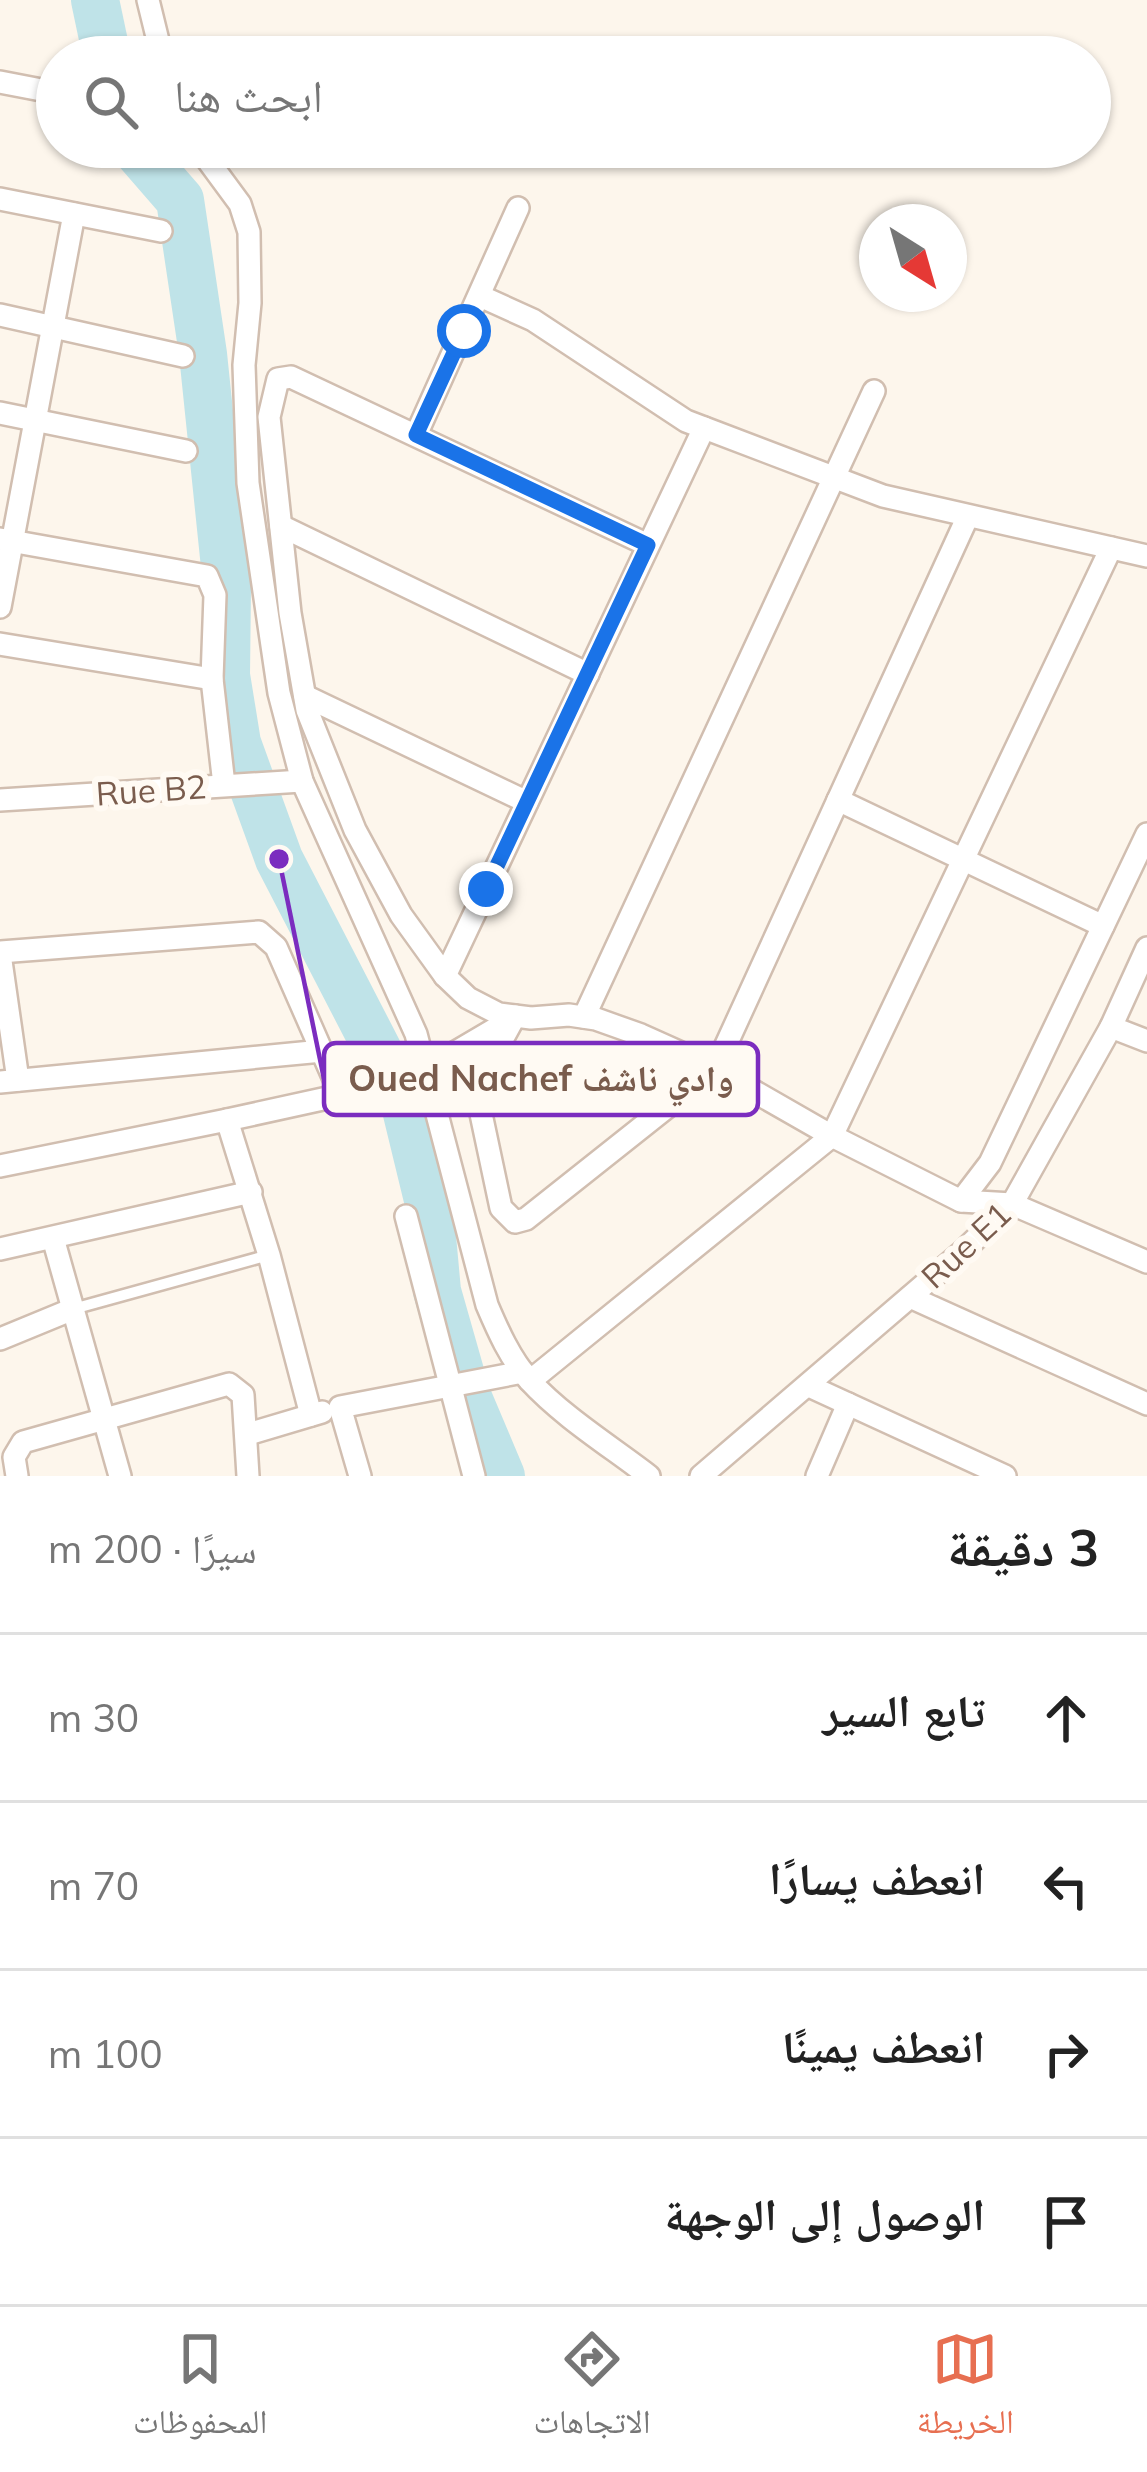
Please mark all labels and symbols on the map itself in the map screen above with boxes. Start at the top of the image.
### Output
north arrow [859,204,967,312]
route start [437,304,491,358]
street label: Rue B2 [94,765,208,814]
route end [459,862,513,916]
callout: Oued Nachef وادي ناشف [324,1043,758,1115]
text: Oued Nachef وادي ناشف [348,1055,734,1107]
street label: Rue E1 [912,1193,1019,1296]

